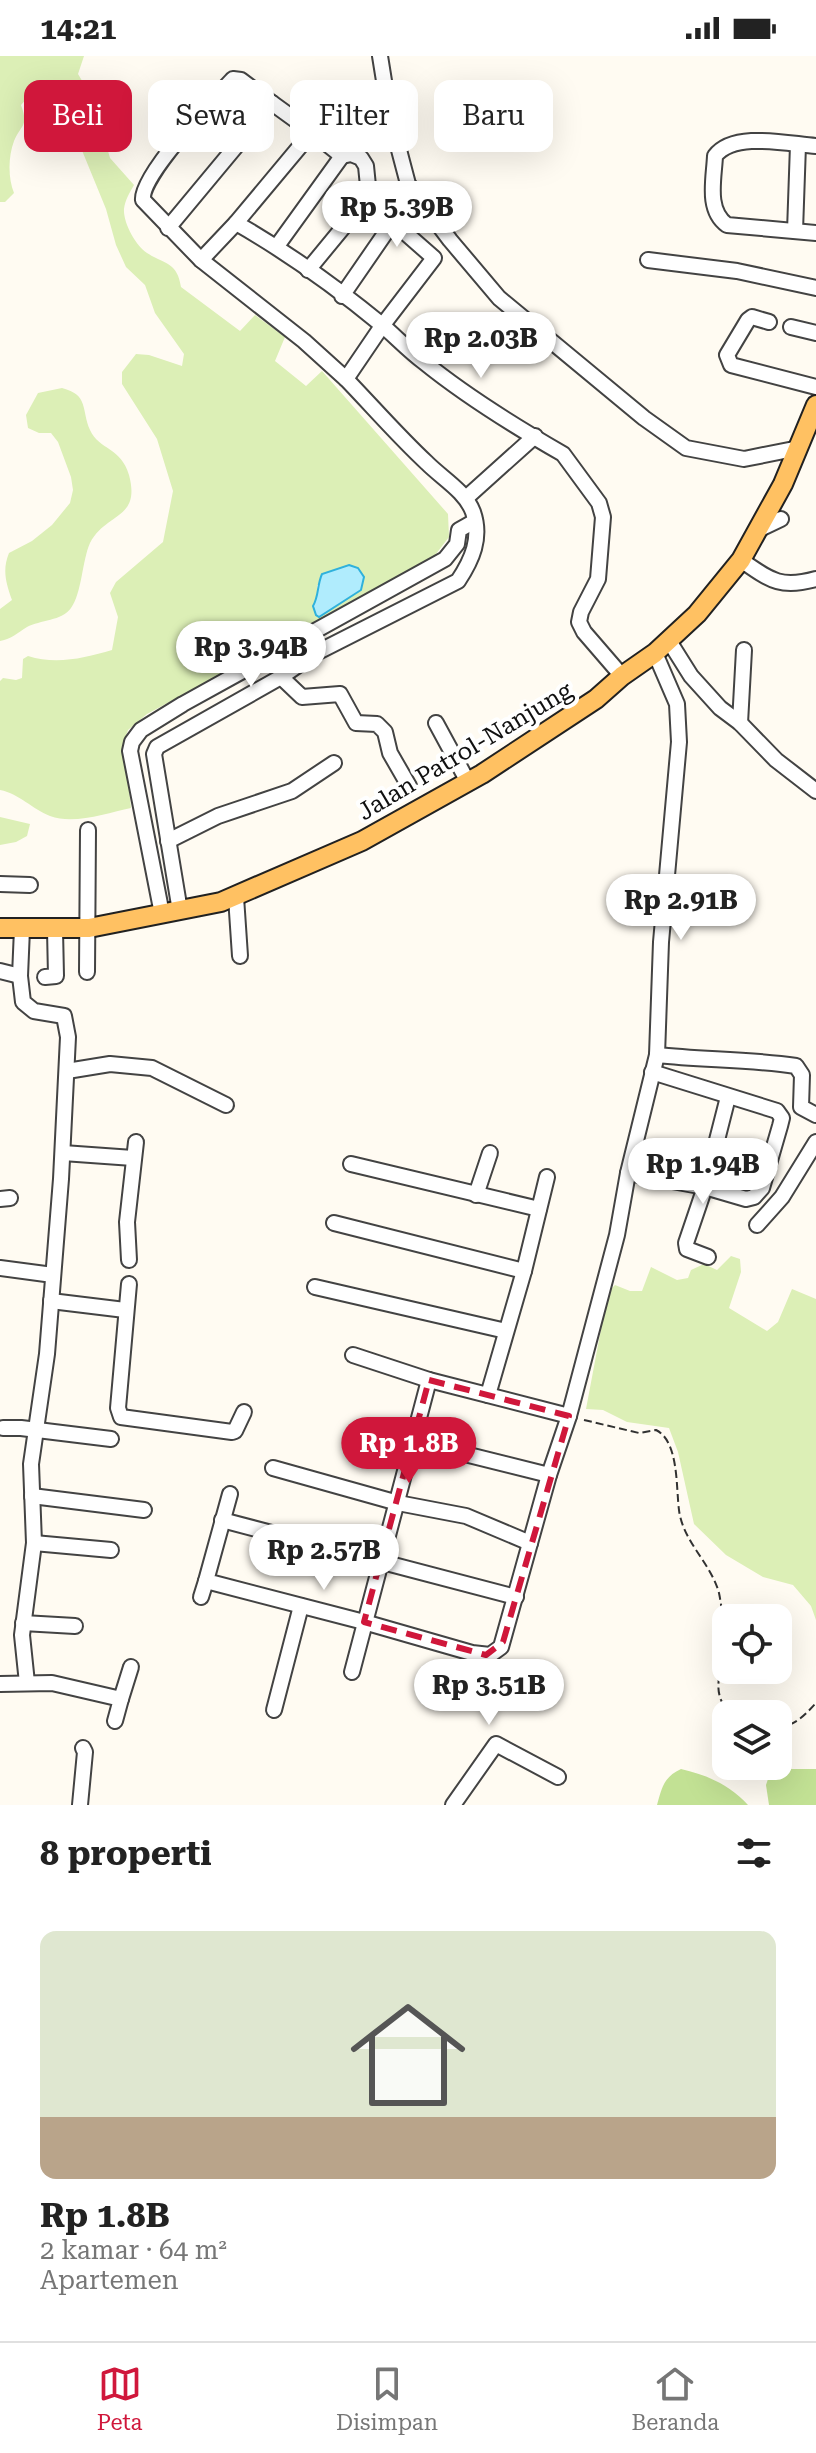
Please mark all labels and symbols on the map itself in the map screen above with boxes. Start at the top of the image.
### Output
pin: Rp 5.39B [314,181,480,249]
pin: Rp 2.03B [398,312,564,380]
pin: Rp 3.94B [168,621,334,689]
street label: Jalan Patrol-Nanjung [353,676,578,826]
pin: Rp 2.91B [598,874,764,942]
pin: Rp 1.94B [620,1138,786,1206]
pin: Rp 1.8B [335,1417,483,1485]
pin: Rp 2.57B [241,1524,407,1592]
pin: Rp 3.51B [406,1659,572,1727]

